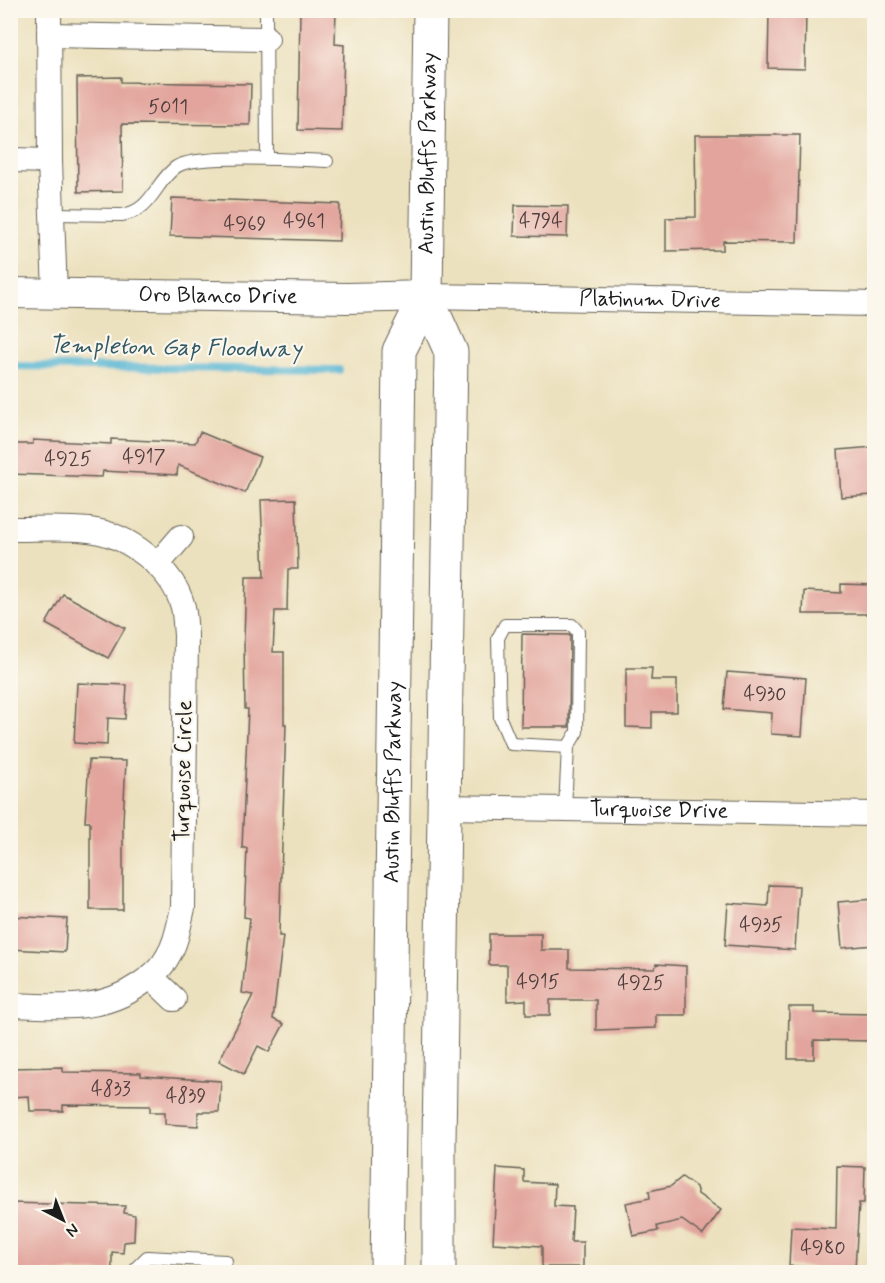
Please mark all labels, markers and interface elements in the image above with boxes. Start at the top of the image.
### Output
street label: Austin Bluffs Parkway [413,52,443,255]
house number: 5011 [148,94,188,121]
house number: 4961 [283,208,325,235]
house number: 4794 [519,208,563,235]
house number: 4969 [224,211,267,238]
street label: Oro Blanco Drive [138,281,298,311]
street label: Platinum Drive [579,285,721,315]
water label: Templeton Gap Floodway [48,330,303,366]
house number: 4917 [122,444,166,471]
house number: 4925 [44,446,92,473]
street label: Austin Bluffs Parkway [378,681,409,883]
house number: 4930 [744,681,786,708]
street label: Turquoise Circle [169,700,199,842]
street label: Turquoise Drive [589,795,729,826]
house number: 4935 [739,912,783,939]
house number: 4915 [516,969,560,996]
house number: 4925 [617,970,665,997]
house number: 4833 [91,1076,131,1103]
house number: 4839 [166,1083,206,1110]
north arrow [33,1190,93,1250]
text: N [61,1219,83,1241]
house number: 4980 [800,1235,846,1262]

